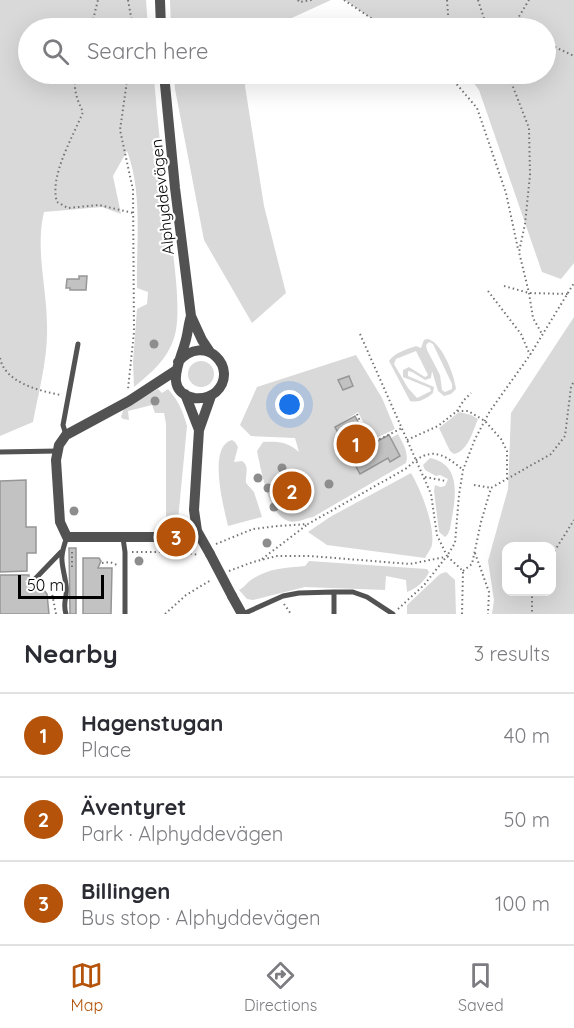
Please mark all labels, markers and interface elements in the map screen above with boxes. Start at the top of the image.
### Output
search box [18,18,556,84]
icon: search [39,35,72,68]
text: Search here [87,37,208,65]
street label: Alphyddevägen [146,138,178,256]
your location [275,390,304,419]
pin: 1 [336,422,376,466]
pin: 2 [272,468,312,514]
pin: 3 [156,514,195,560]
map controls [502,542,556,596]
button: locate [502,542,556,596]
scale bar [18,572,104,600]
text: 50 m [27,575,64,595]
text: Nearby [24,637,118,670]
text: 3 results [474,641,550,666]
text: Hagenstugan [81,709,223,737]
text: 1 [40,723,47,748]
text: 40 m [504,723,550,748]
text: Place [81,737,131,762]
text: Äventyret [81,793,186,821]
text: 2 [38,807,49,832]
text: 50 m [504,807,550,832]
text: Park · Alphyddevägen [81,821,283,846]
text: Billingen [81,877,170,905]
text: 3 [38,891,49,916]
text: 100 m [495,891,550,916]
text: Bus stop · Alphyddevägen [81,905,321,930]
tab: Map [70,959,103,1015]
tab: Directions [244,959,317,1015]
tab: Saved [458,959,504,1015]

